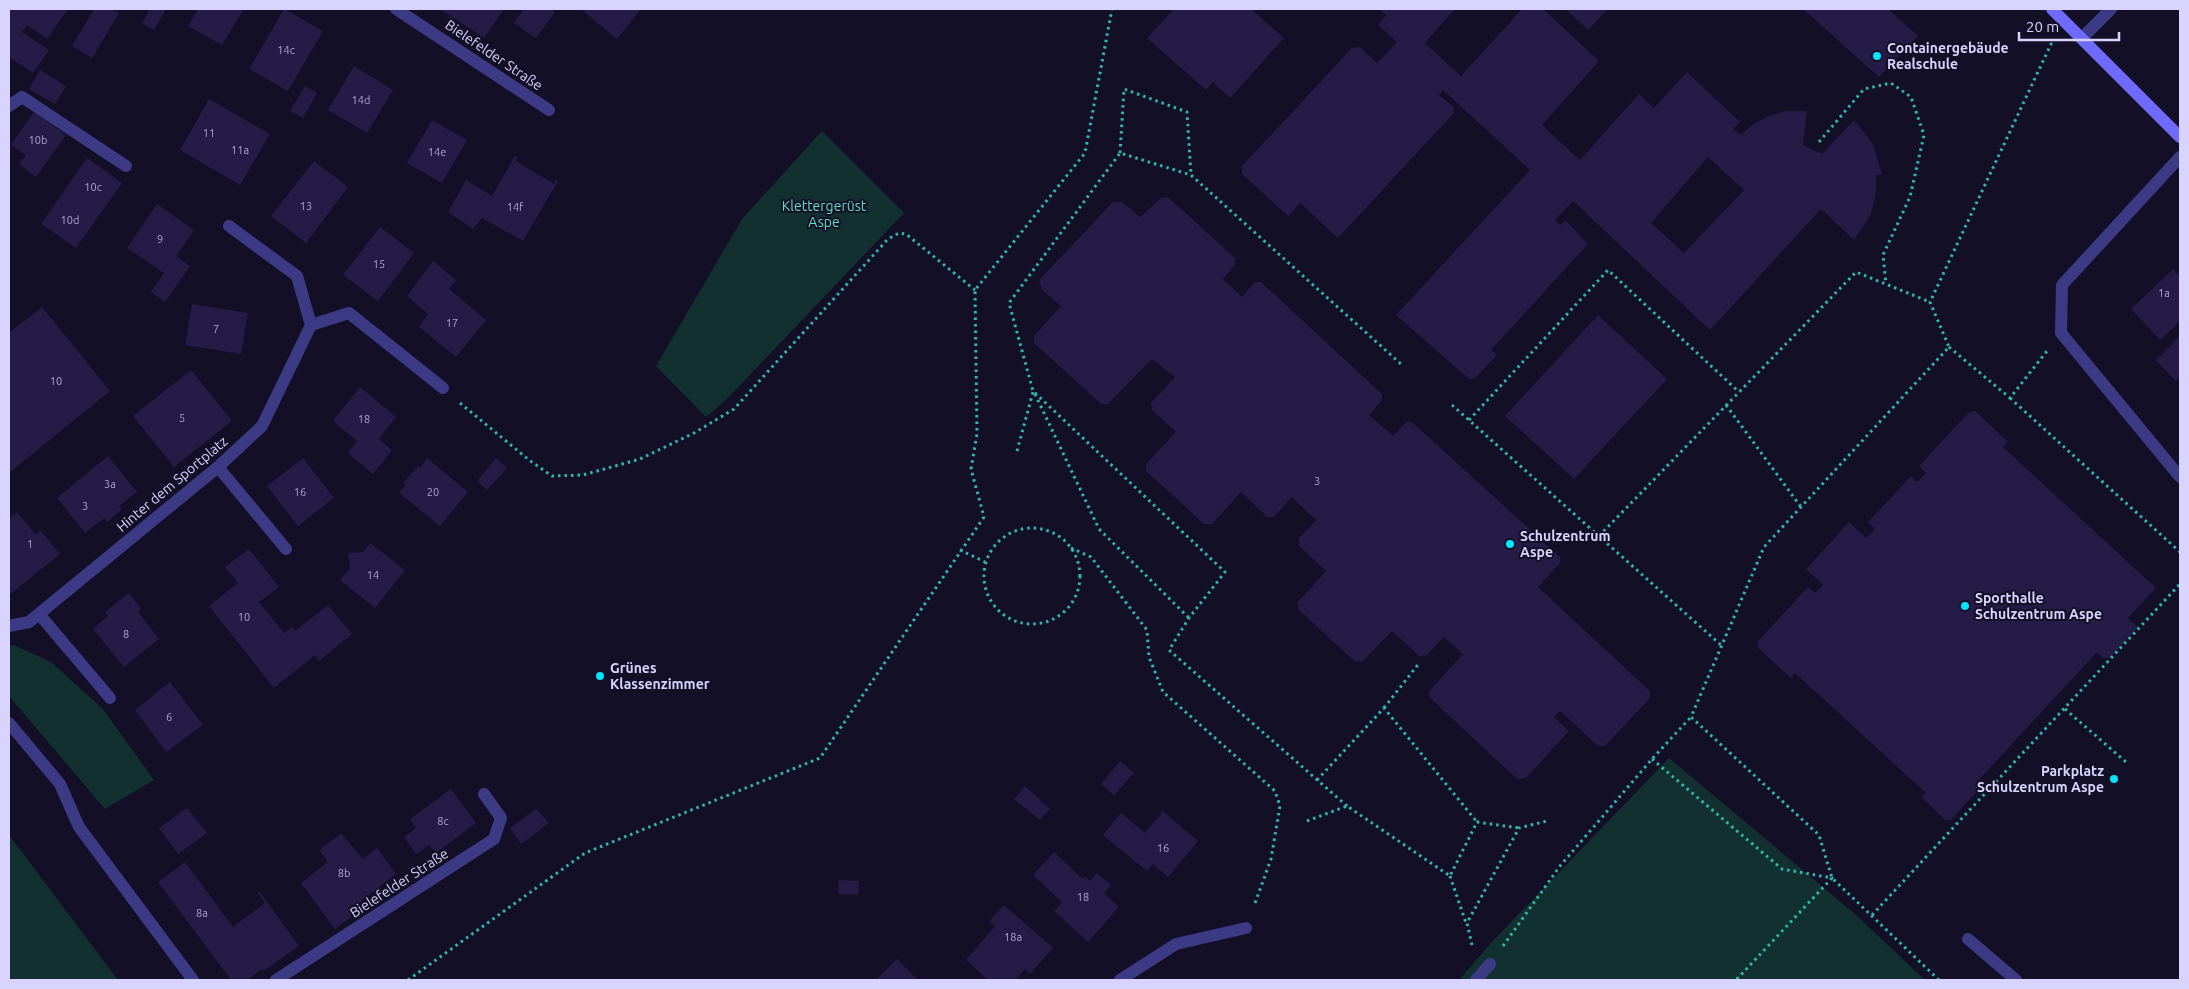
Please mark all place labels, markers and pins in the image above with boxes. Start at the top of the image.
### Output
place label: Containergebäude Realschule [1887,40,2009,72]
marker: Containergebäude Realschule [1871,50,1883,62]
place label: Schulzentrum Aspe [1520,528,1611,560]
marker: Schulzentrum Aspe [1504,538,1516,550]
place label: Sporthalle Schulzentrum Aspe [1975,590,2102,622]
marker: Sporthalle Schulzentrum Aspe [1959,600,1971,612]
place label: Grünes Klassenzimmer [610,660,710,692]
marker: Grünes Klassenzimmer [594,670,606,682]
place label: Parkplatz Schulzentrum Aspe [1977,763,2104,795]
marker: Parkplatz Schulzentrum Aspe [2108,773,2120,785]

